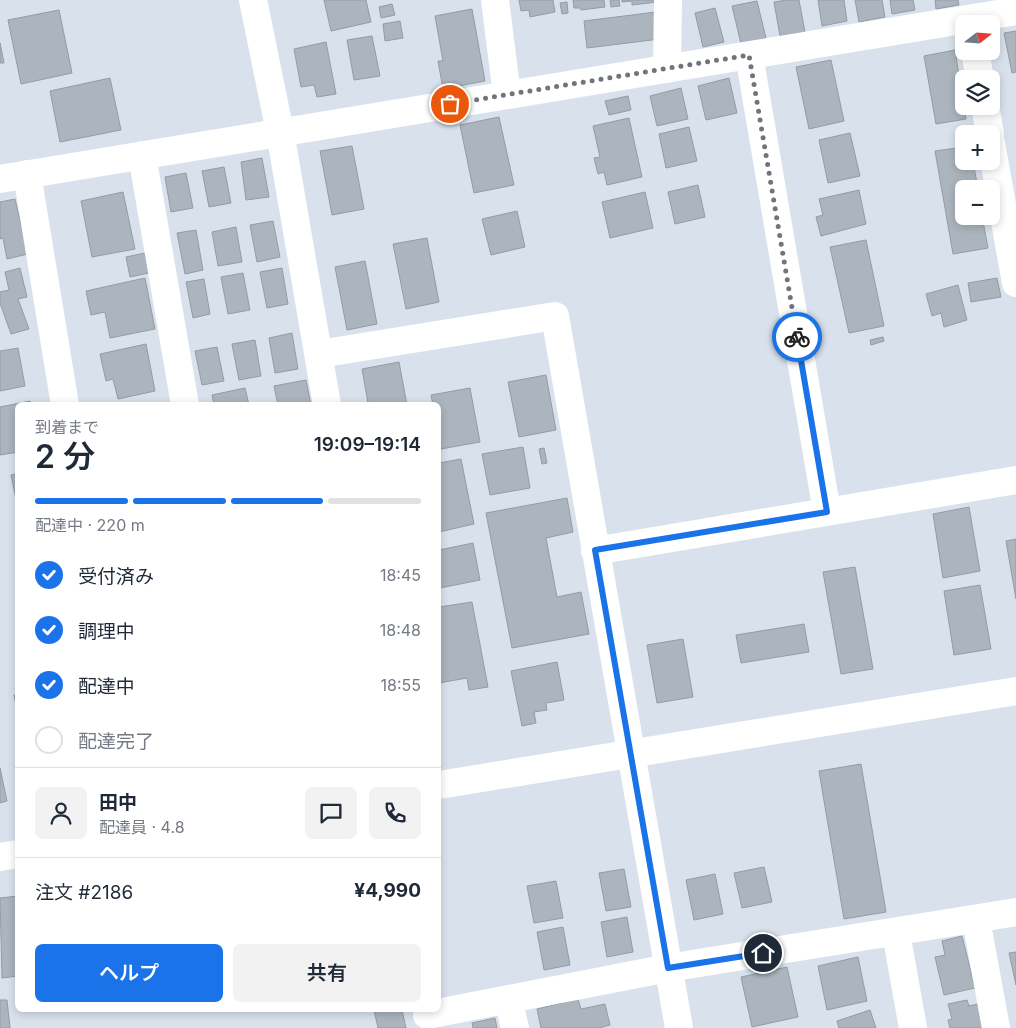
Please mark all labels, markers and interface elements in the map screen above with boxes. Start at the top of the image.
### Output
north arrow [955,15,1000,60]
map controls [955,15,1000,225]
button: layers [955,70,1000,115]
pin [429,83,471,125]
icon: bag [436,90,464,118]
button: + [955,125,1000,170]
button: − [955,180,1000,225]
courier [772,312,822,362]
icon: bike [783,323,811,351]
text: 到着まで [35,417,99,437]
text: 19:09–19:14 [314,433,421,456]
text: 2 分 [35,437,95,476]
text: 配達中 · 220 m [35,515,145,535]
icon: check [35,561,63,589]
text: 受付済み [78,565,154,588]
text: 18:45 [380,565,421,585]
icon: check [35,616,63,644]
text: 調理中 [78,620,135,643]
text: 18:48 [380,620,421,640]
icon: check [35,671,63,699]
text: 配達中 [78,675,135,698]
text: 18:55 [381,675,421,695]
text: 配達完了 [78,730,154,753]
button: person [35,787,87,839]
button: chat [305,787,357,839]
button: phone [369,787,421,839]
text: 田中 [99,791,137,814]
text: 配達員 · 4.8 [99,817,185,837]
text: ¥4,990 [354,879,421,902]
text: 注文 #2186 [35,881,133,904]
pin [742,932,784,974]
icon: home [749,939,777,967]
button: ヘルプ [35,944,223,1002]
button: 共有 [233,944,421,1002]

